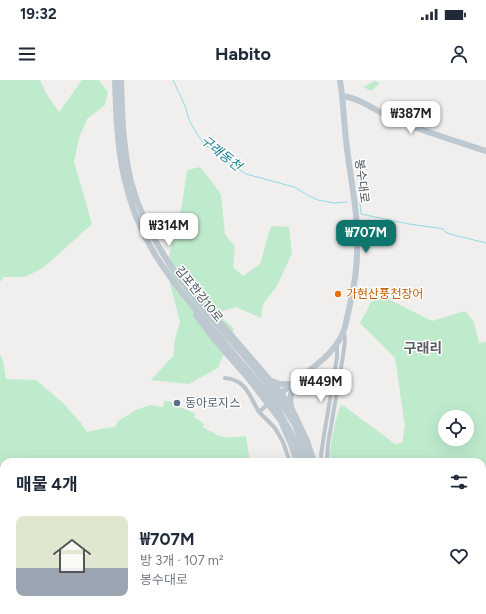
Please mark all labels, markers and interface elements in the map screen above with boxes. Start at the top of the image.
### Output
text: 19:32 [20,5,57,23]
icon: menu [16,43,38,65]
text: Habito [215,43,271,65]
icon: person [448,43,470,65]
pin: ₩387M [383,101,439,135]
text: ₩387M [390,106,432,121]
water label: 구래동천 [198,132,245,174]
street label: 봉수대로 [352,158,372,204]
pin: ₩314M [141,213,197,247]
text: ₩314M [149,218,189,233]
pin: ₩707M [338,220,394,254]
text: ₩707M [345,225,387,240]
street label: 김포한강10로 [172,263,226,325]
place label: 가현산풍천장어 [346,287,423,301]
marker: 가현산풍천장어 [333,289,343,299]
district label: 구래리 [404,340,442,357]
pin: ₩449M [293,369,349,403]
text: ₩449M [300,374,342,389]
place label: 동아로지스 [185,396,240,410]
marker: 동아로지스 [172,398,182,408]
map controls [438,410,474,446]
button: locate [438,410,474,446]
icon: filters [448,471,470,493]
text: 매물 4개 [16,474,78,494]
text: ₩707M [140,529,195,549]
icon: home [48,532,96,580]
icon: heart [448,545,470,567]
text: 방 3개 · 107 m² [140,553,224,568]
text: 봉수대로 [140,572,188,587]

